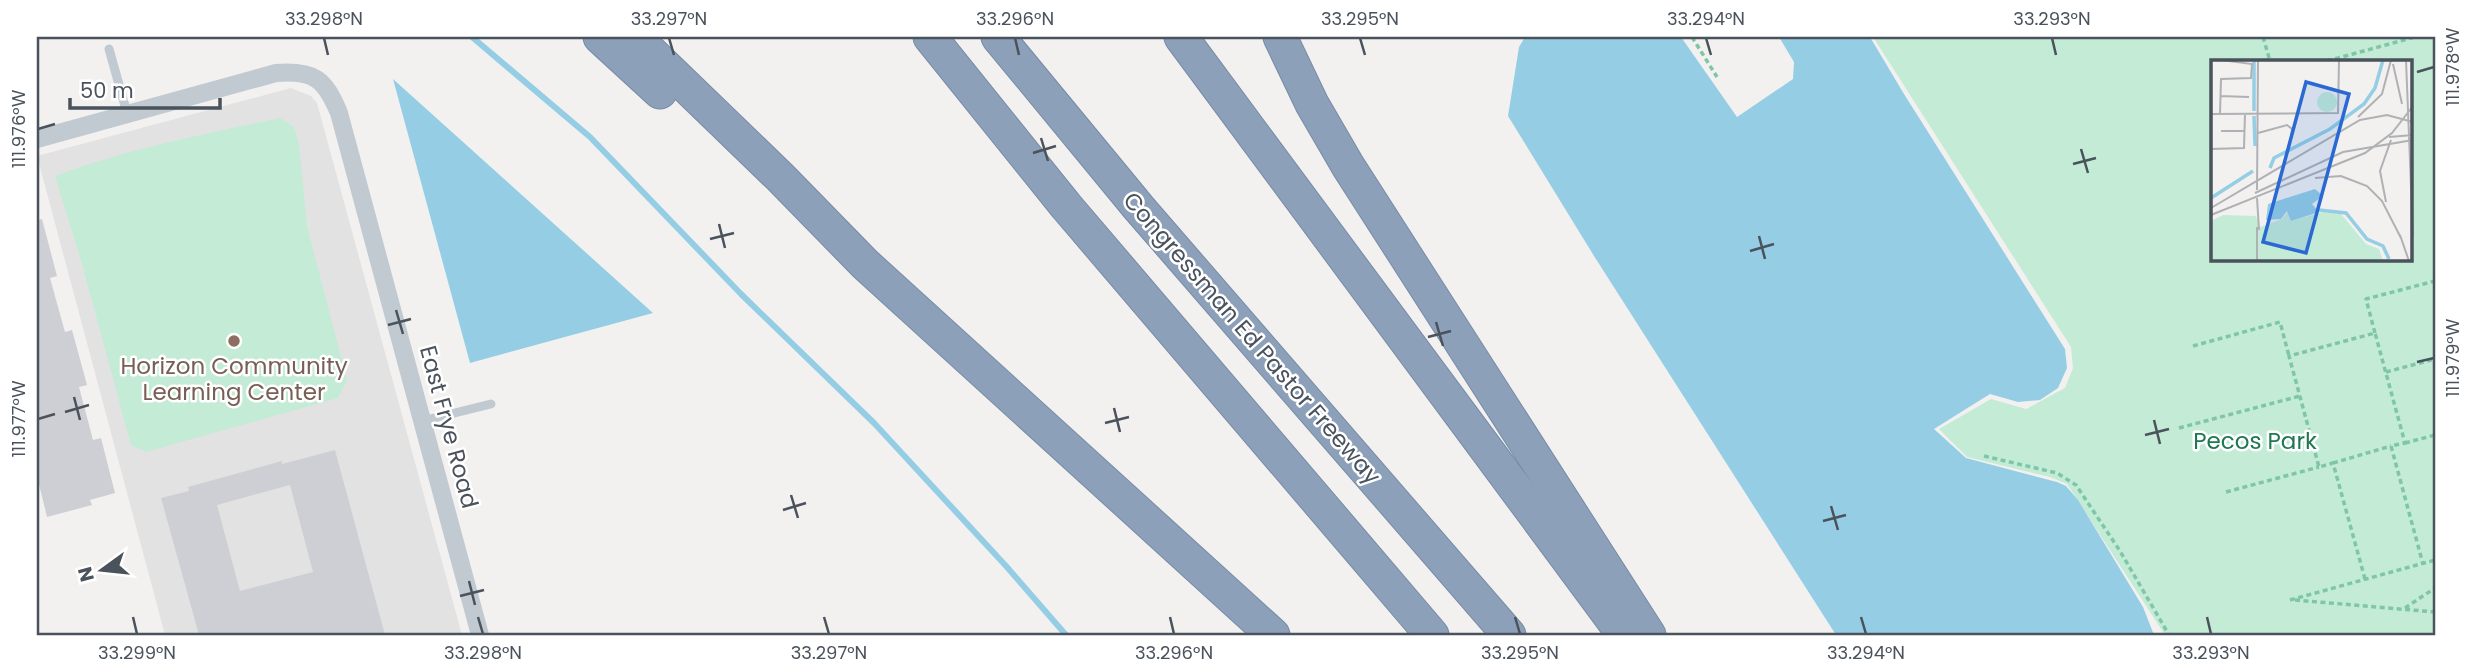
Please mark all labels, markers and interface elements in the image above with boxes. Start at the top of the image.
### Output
text: 33.298°N [285,6,363,31]
text: 33.297°N [631,6,707,31]
text: 33.296°N [976,6,1054,31]
text: 33.295°N [1321,6,1399,31]
text: 33.294°N [1667,6,1745,31]
text: 33.293°N [2013,6,2091,31]
text: 111.978°W [2440,27,2465,106]
inset map [2211,60,2412,261]
scale bar [70,66,220,110]
text: 50 m [80,76,134,105]
text: 111.976°W [6,89,31,168]
street label: Congressman Ed Pastor Freeway [1116,185,1388,491]
text: 111.979°W [2440,318,2465,397]
marker: Horizon Community Learning Center [226,333,242,349]
street label: East Frye Road [412,342,486,512]
place label: Horizon Community Learning Center [120,350,348,408]
text: 111.977°W [6,380,31,458]
park label: Pecos Park [2193,425,2317,457]
north arrow [66,536,136,606]
text: N [71,564,101,585]
text: 33.299°N [98,640,176,665]
text: 33.298°N [444,640,522,665]
text: 33.297°N [791,640,867,665]
text: 33.296°N [1135,640,1213,665]
text: 33.295°N [1481,640,1559,665]
text: 33.294°N [1827,640,1905,665]
text: 33.293°N [2172,640,2250,665]

